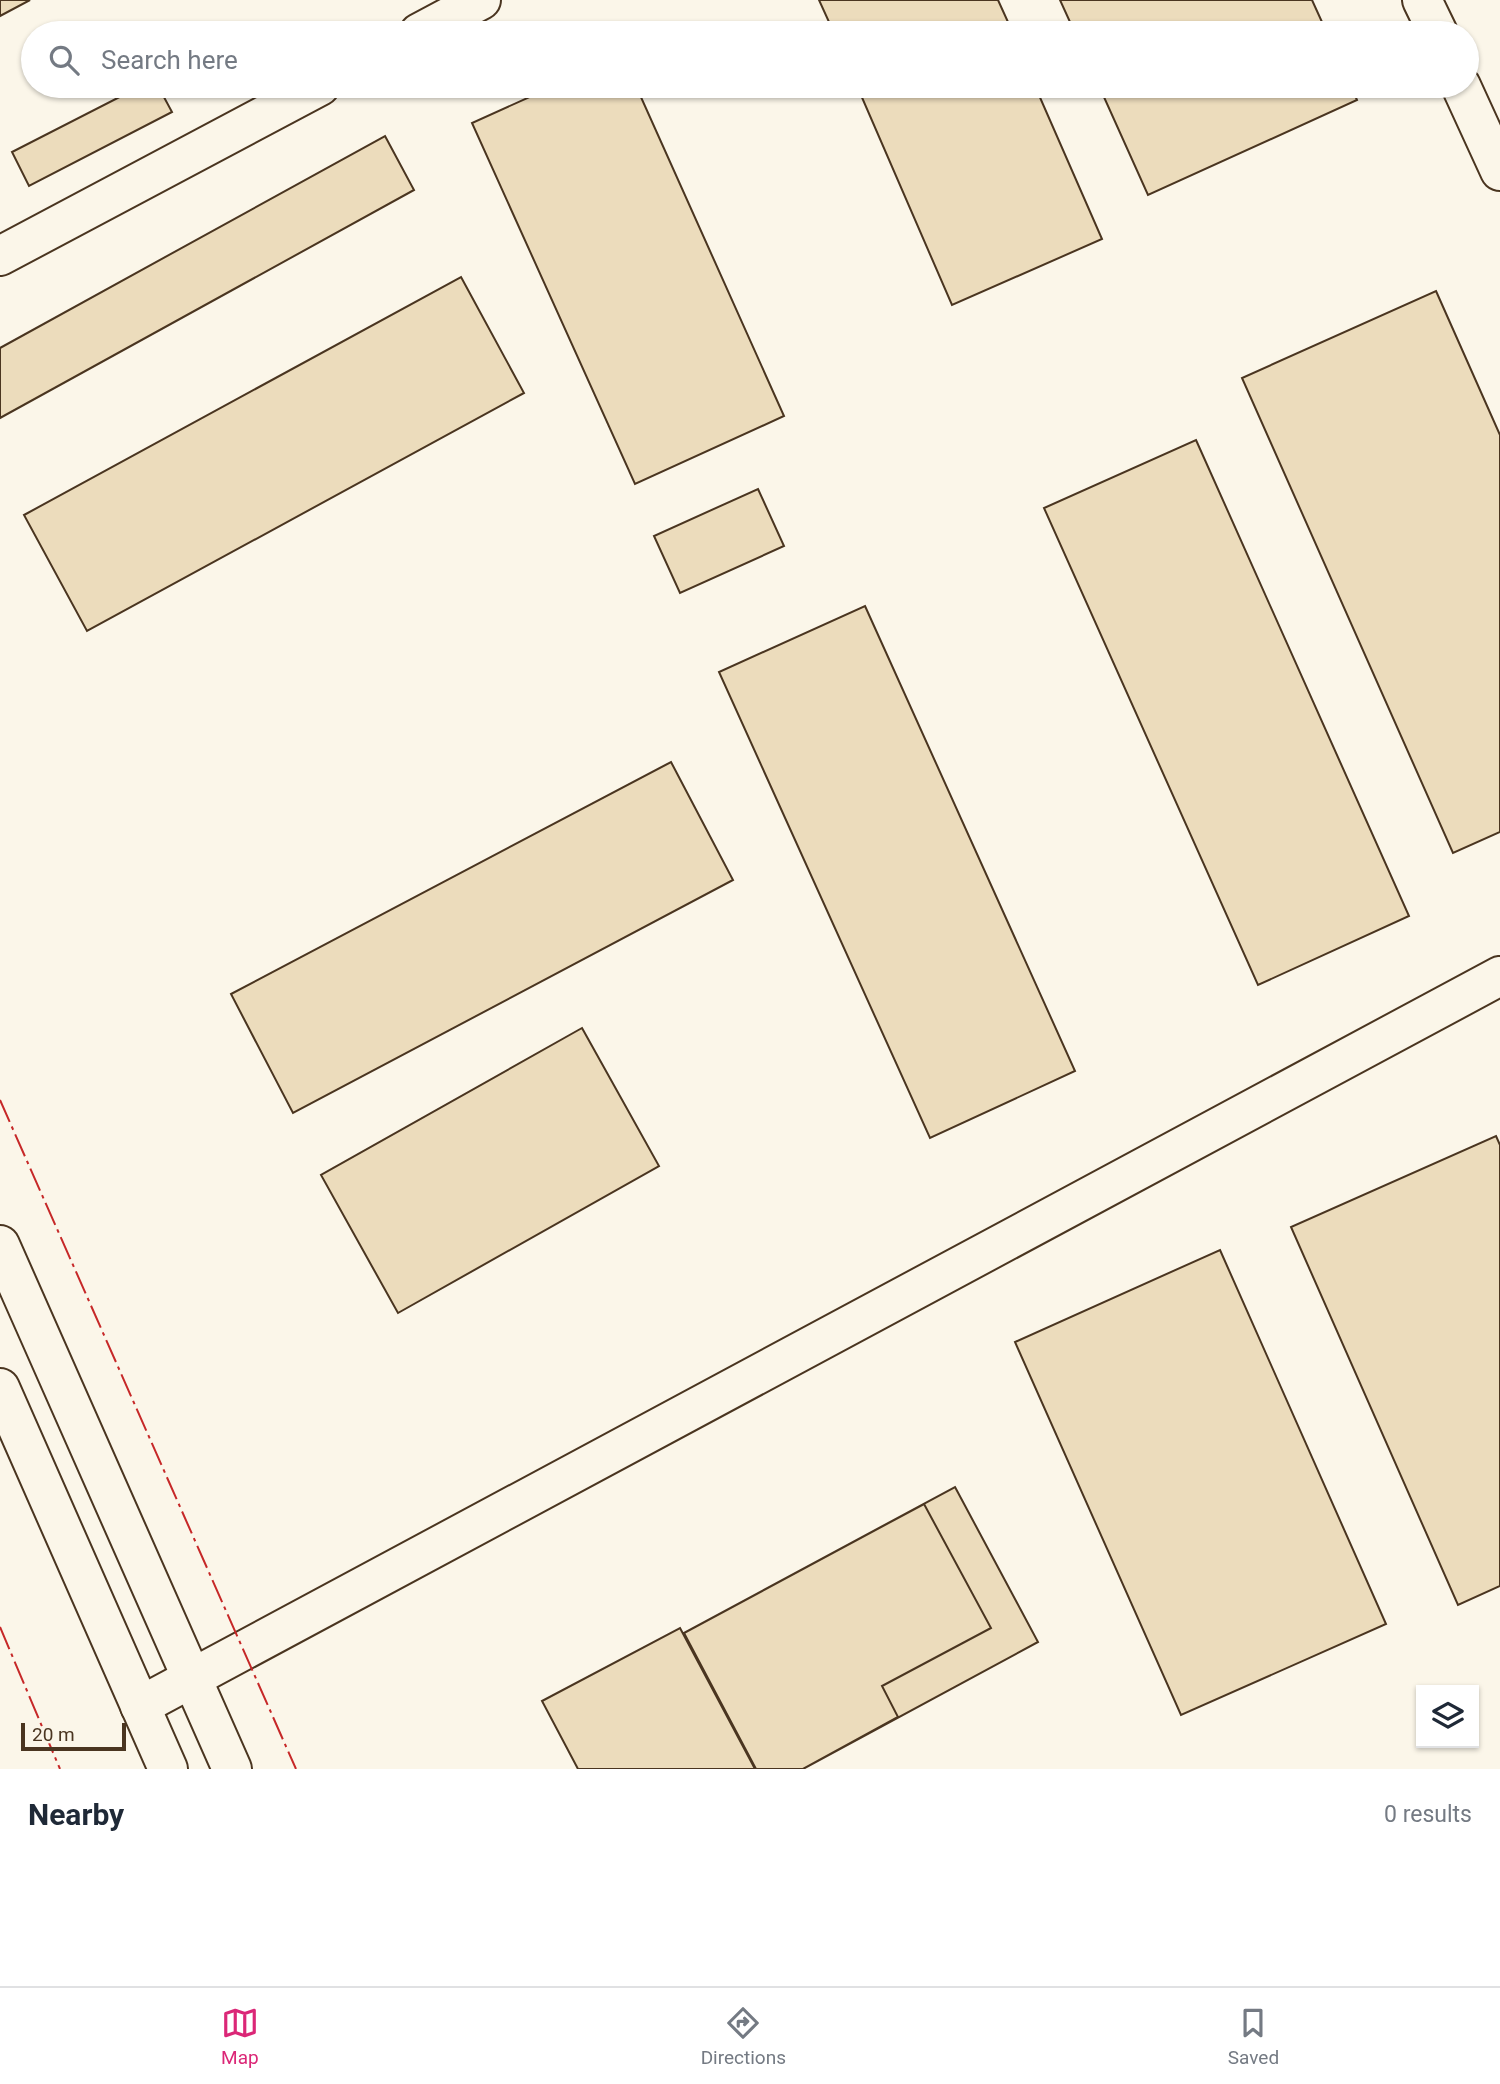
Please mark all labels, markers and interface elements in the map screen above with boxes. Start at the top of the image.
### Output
search box [21,21,1479,98]
icon: search [45,41,83,79]
text: Search here [101,45,238,75]
map controls [1416,1685,1479,1748]
button: layers [1416,1685,1479,1748]
scale bar [21,1720,126,1752]
text: 20 m [32,1723,75,1746]
text: Nearby [28,1797,124,1832]
text: 0 results [1384,1801,1472,1828]
tab: Map [221,2004,259,2069]
tab: Directions [701,2004,786,2069]
tab: Saved [1228,2004,1279,2069]

